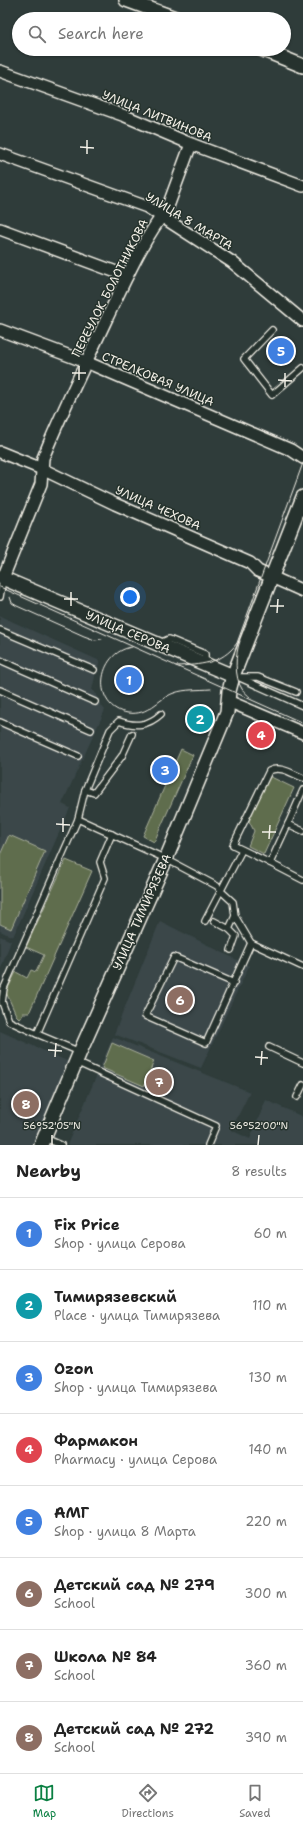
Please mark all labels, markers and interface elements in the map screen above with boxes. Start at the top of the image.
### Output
search box [12,12,291,56]
icon: search [26,23,48,45]
text: Search here [58,24,144,44]
street label: УЛИЦА ЛИТВИНОВА [100,87,215,145]
street label: УЛИЦА 8 МАРТА [142,189,236,254]
street label: ПЕРЕУЛОК БОЛОТНИКОВА [68,216,152,360]
pin: 5 [268,336,294,366]
street label: СТРЕЛКОВАЯ УЛИЦА [100,348,217,410]
street label: УЛИЦА ЧЕХОВА [113,482,203,534]
your location [120,587,140,607]
street label: УЛИЦА СЕРОВА [83,607,173,657]
pin: 1 [116,665,142,695]
pin: 2 [187,704,213,734]
pin: 4 [248,720,274,750]
pin: 3 [152,755,178,785]
street label: УЛИЦА ТИМИРЯЗЕВА [109,851,175,973]
pin: 6 [167,985,193,1015]
pin: 7 [146,1067,172,1097]
pin: 8 [13,1089,39,1119]
text: 56°52'05"N [23,1119,81,1132]
text: 56°52'00"N [230,1119,288,1132]
text: Nearby [16,1160,81,1182]
text: 8 results [231,1163,287,1180]
text: Fix Price [54,1215,120,1235]
text: 1 [26,1225,32,1242]
text: 60 m [254,1225,287,1242]
text: Shop · улица Серова [54,1235,186,1252]
text: Тимирязевский [54,1287,177,1307]
text: 2 [24,1297,34,1314]
text: 110 m [252,1297,287,1314]
text: Place · улица Тимирязева [54,1307,220,1324]
text: Ozon [54,1359,94,1379]
text: 3 [24,1369,34,1386]
text: 130 m [249,1369,287,1386]
text: Shop · улица Тимирязева [54,1379,217,1396]
text: Фармакон [54,1431,138,1451]
text: 4 [24,1441,34,1458]
text: 140 m [248,1441,287,1458]
text: Pharmacy · улица Серова [54,1451,217,1468]
text: АМГ [54,1503,89,1523]
text: 5 [25,1513,33,1530]
text: 220 m [245,1513,287,1530]
text: Shop · улица 8 Марта [54,1523,196,1540]
text: Детский сад № 279 [54,1575,215,1595]
text: 6 [24,1585,34,1602]
text: 300 m [244,1585,287,1602]
text: School [54,1595,95,1612]
text: Школа № 84 [54,1647,157,1667]
text: 7 [24,1657,34,1674]
text: 360 m [245,1657,287,1674]
text: School [54,1667,95,1684]
text: Детский сад № 272 [54,1719,214,1739]
text: 8 [24,1729,34,1746]
text: 390 m [245,1729,287,1746]
text: School [54,1739,95,1756]
tab: Map [33,1782,56,1821]
tab: Directions [121,1782,174,1821]
tab: Saved [239,1782,270,1821]

